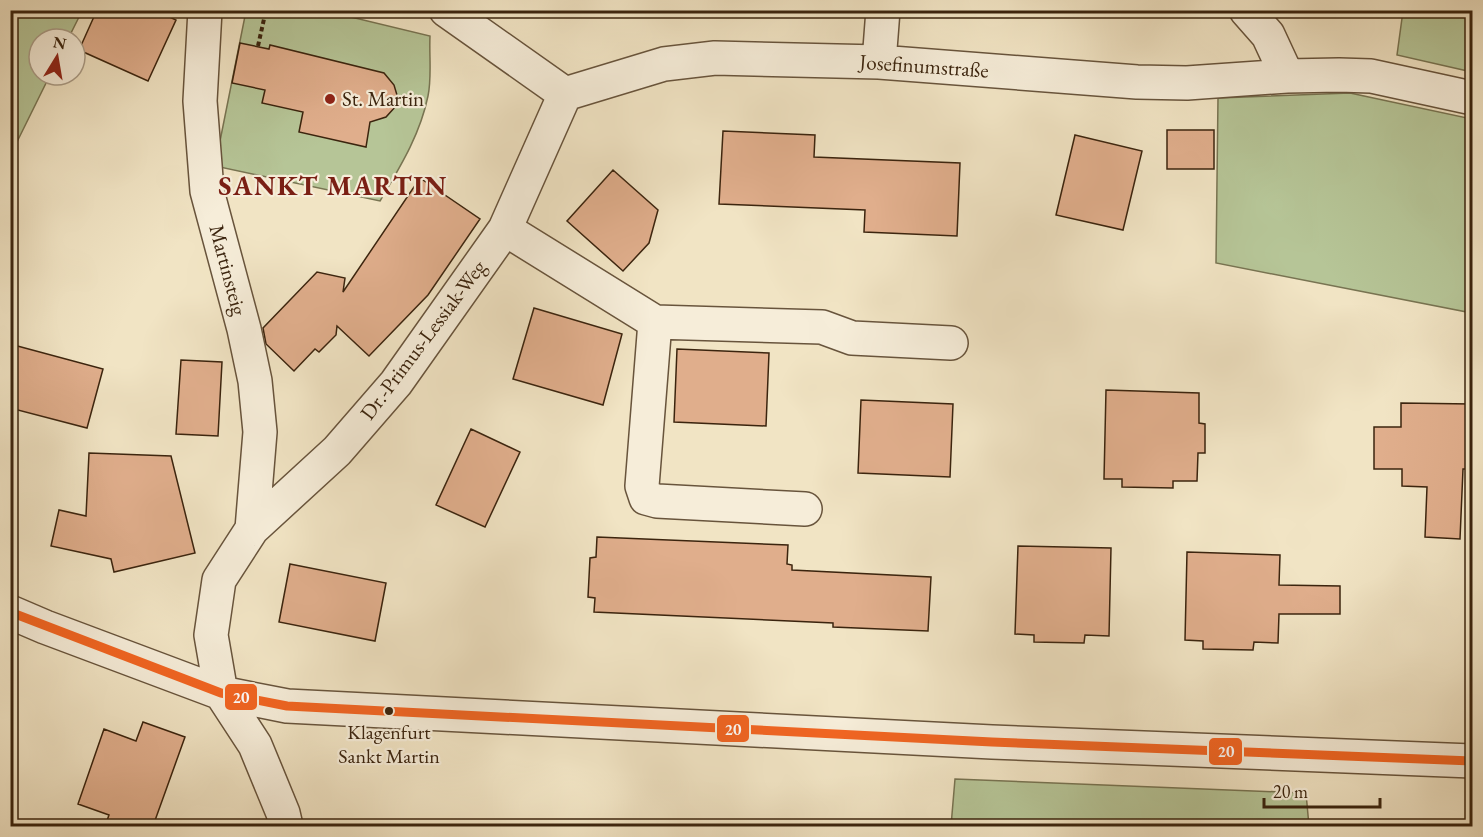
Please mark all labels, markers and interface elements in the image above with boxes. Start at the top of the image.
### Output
north arrow [27,27,87,87]
text: N [51,31,68,54]
street label: Josefinumstraße [857,47,990,83]
place label: St. Martin [342,85,424,112]
marker: St. Martin [323,92,337,106]
district label: SANKT MARTIN [218,168,448,203]
street label: Martinsteig [203,222,254,319]
street label: Dr.-Primus-Lessiak-Weg [354,254,492,425]
line badge: 20 [224,683,258,711]
text: 20 [233,687,250,708]
marker: Klagenfurt Sankt Martin [383,705,395,717]
line badge: 20 [716,714,750,743]
place label: Klagenfurt Sankt Martin [338,719,440,769]
text: 20 [725,719,742,740]
line badge: 20 [1208,737,1243,766]
text: 20 [1218,741,1235,762]
scale bar [1264,771,1380,809]
text: 20 m [1273,780,1308,803]

